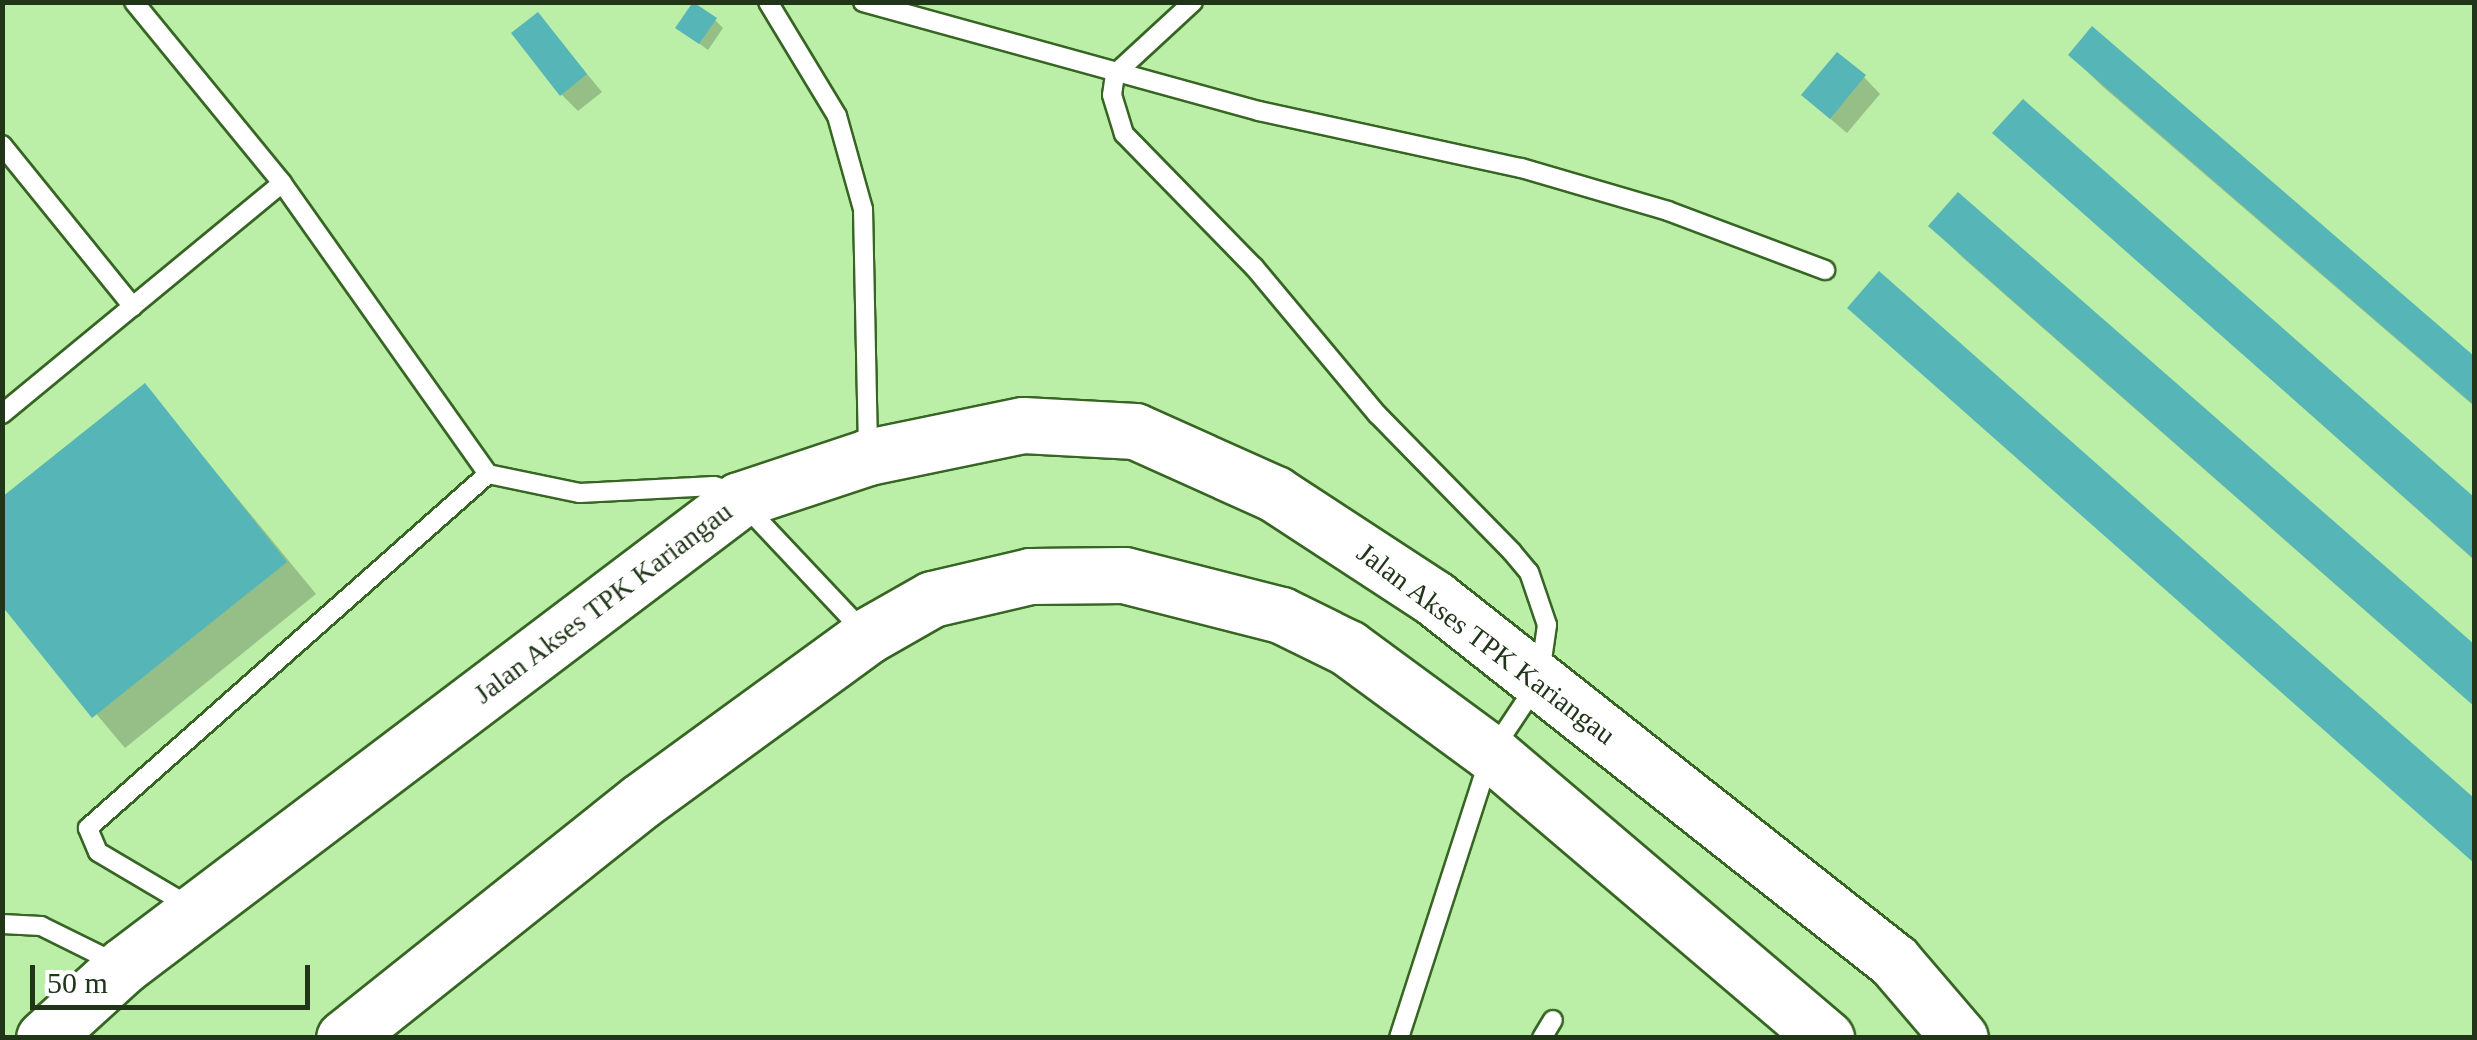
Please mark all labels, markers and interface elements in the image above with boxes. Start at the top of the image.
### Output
street label: Jalan Akses TPK Kariangau [467,494,739,712]
street label: Jalan Akses TPK Kariangau [1350,535,1622,753]
scale bar [35,945,315,1007]
text: 50 m [47,966,108,999]

